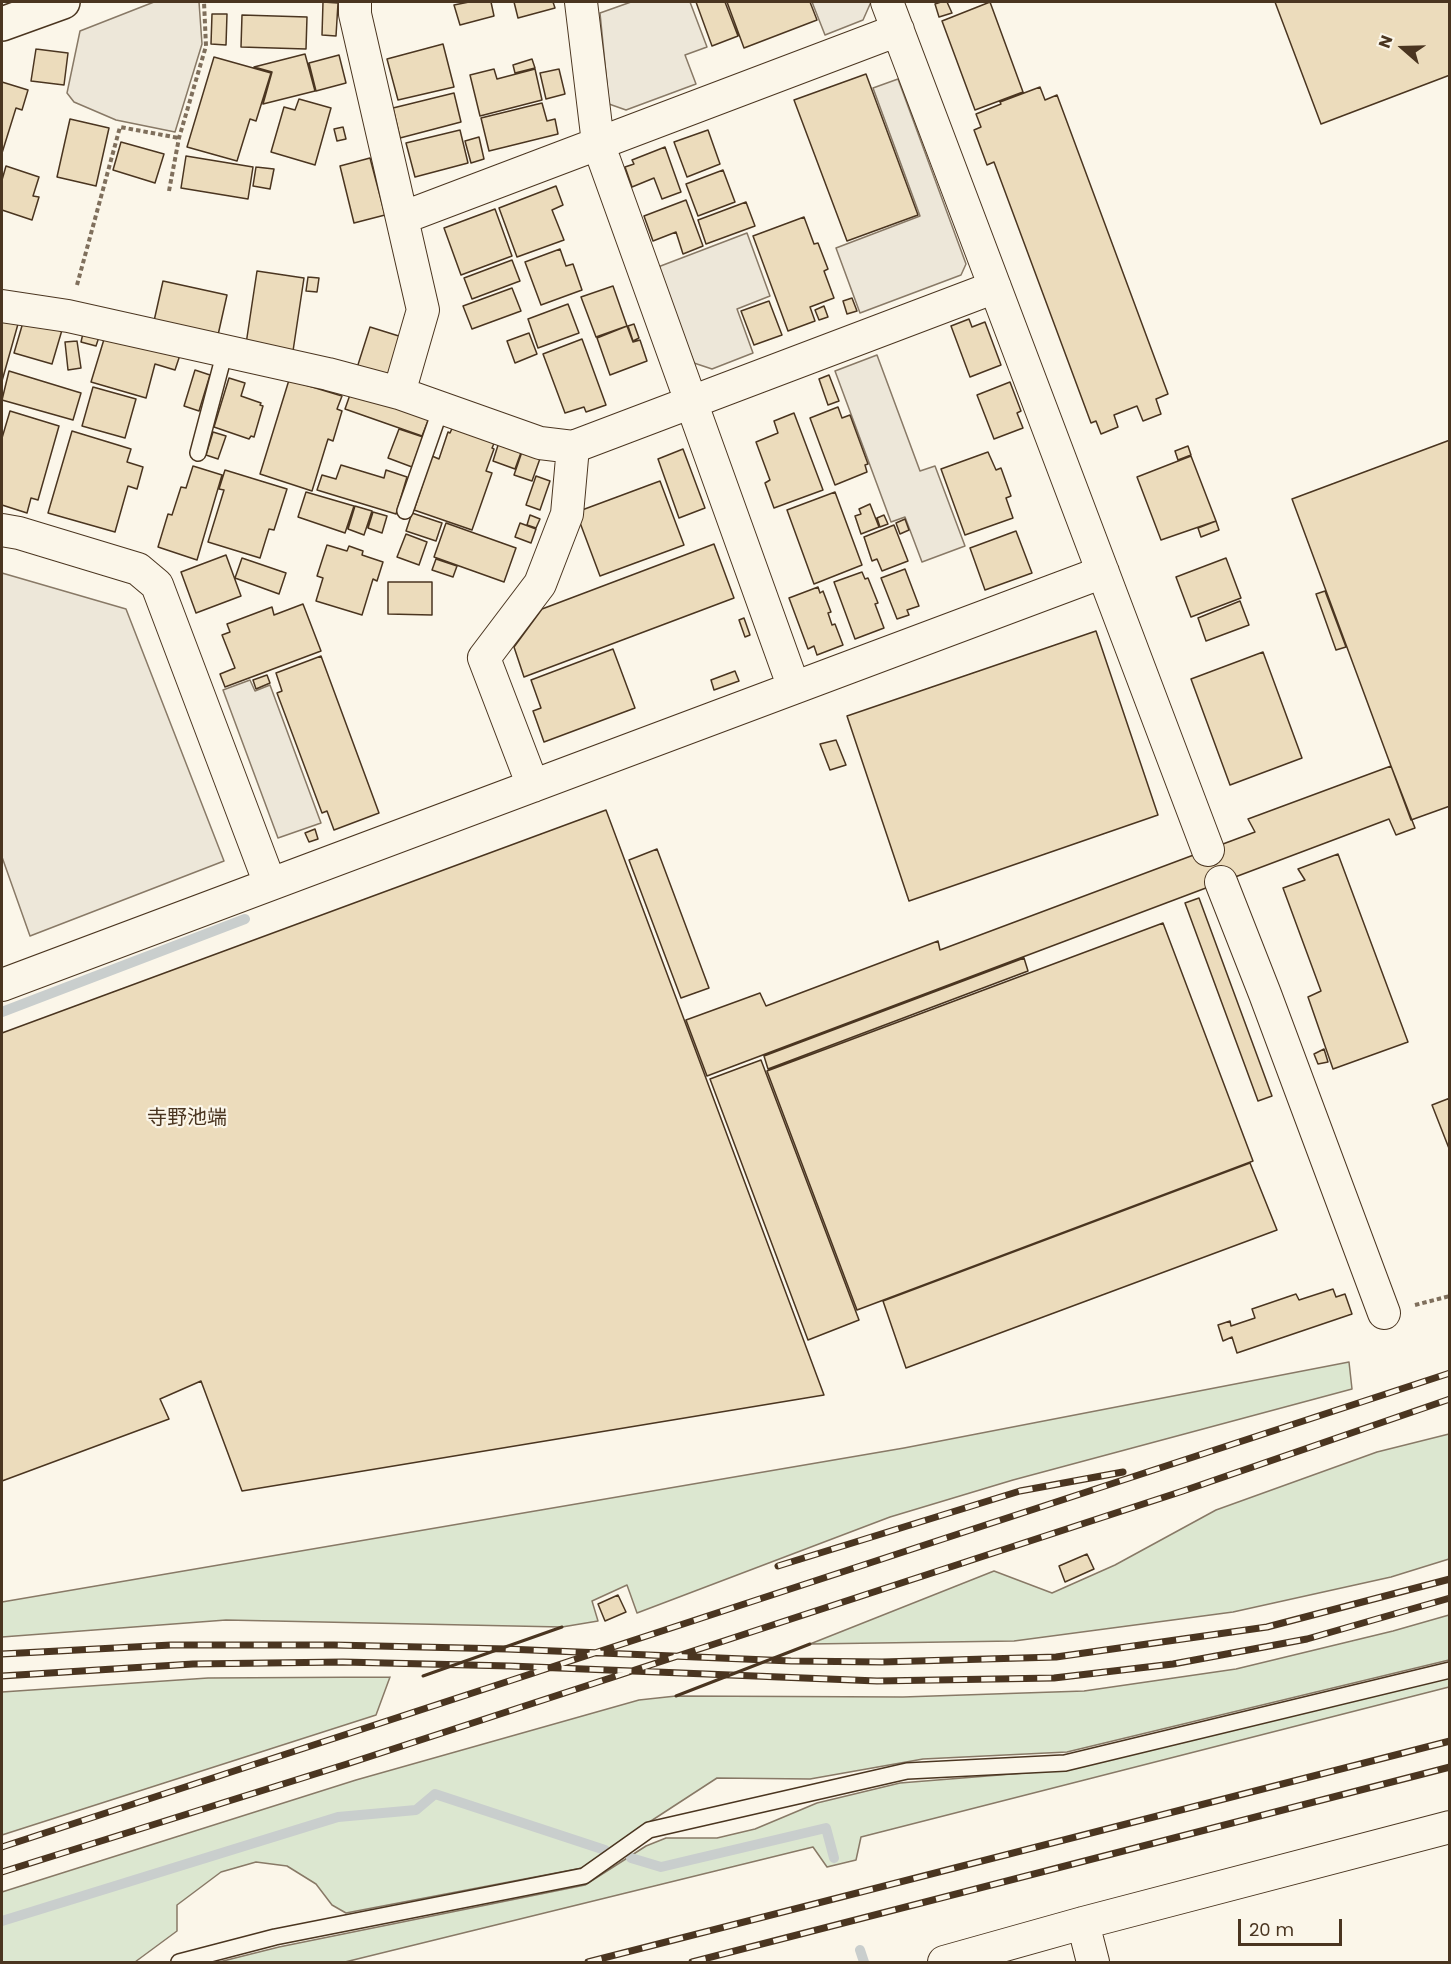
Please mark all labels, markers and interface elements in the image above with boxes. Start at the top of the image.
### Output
north arrow [1373,18,1433,78]
text: N [1373,32,1398,51]
district label: 寺野池端 [147,1107,227,1131]
scale bar [1241,1907,1344,1945]
text: 20 m [1249,1917,1294,1942]

